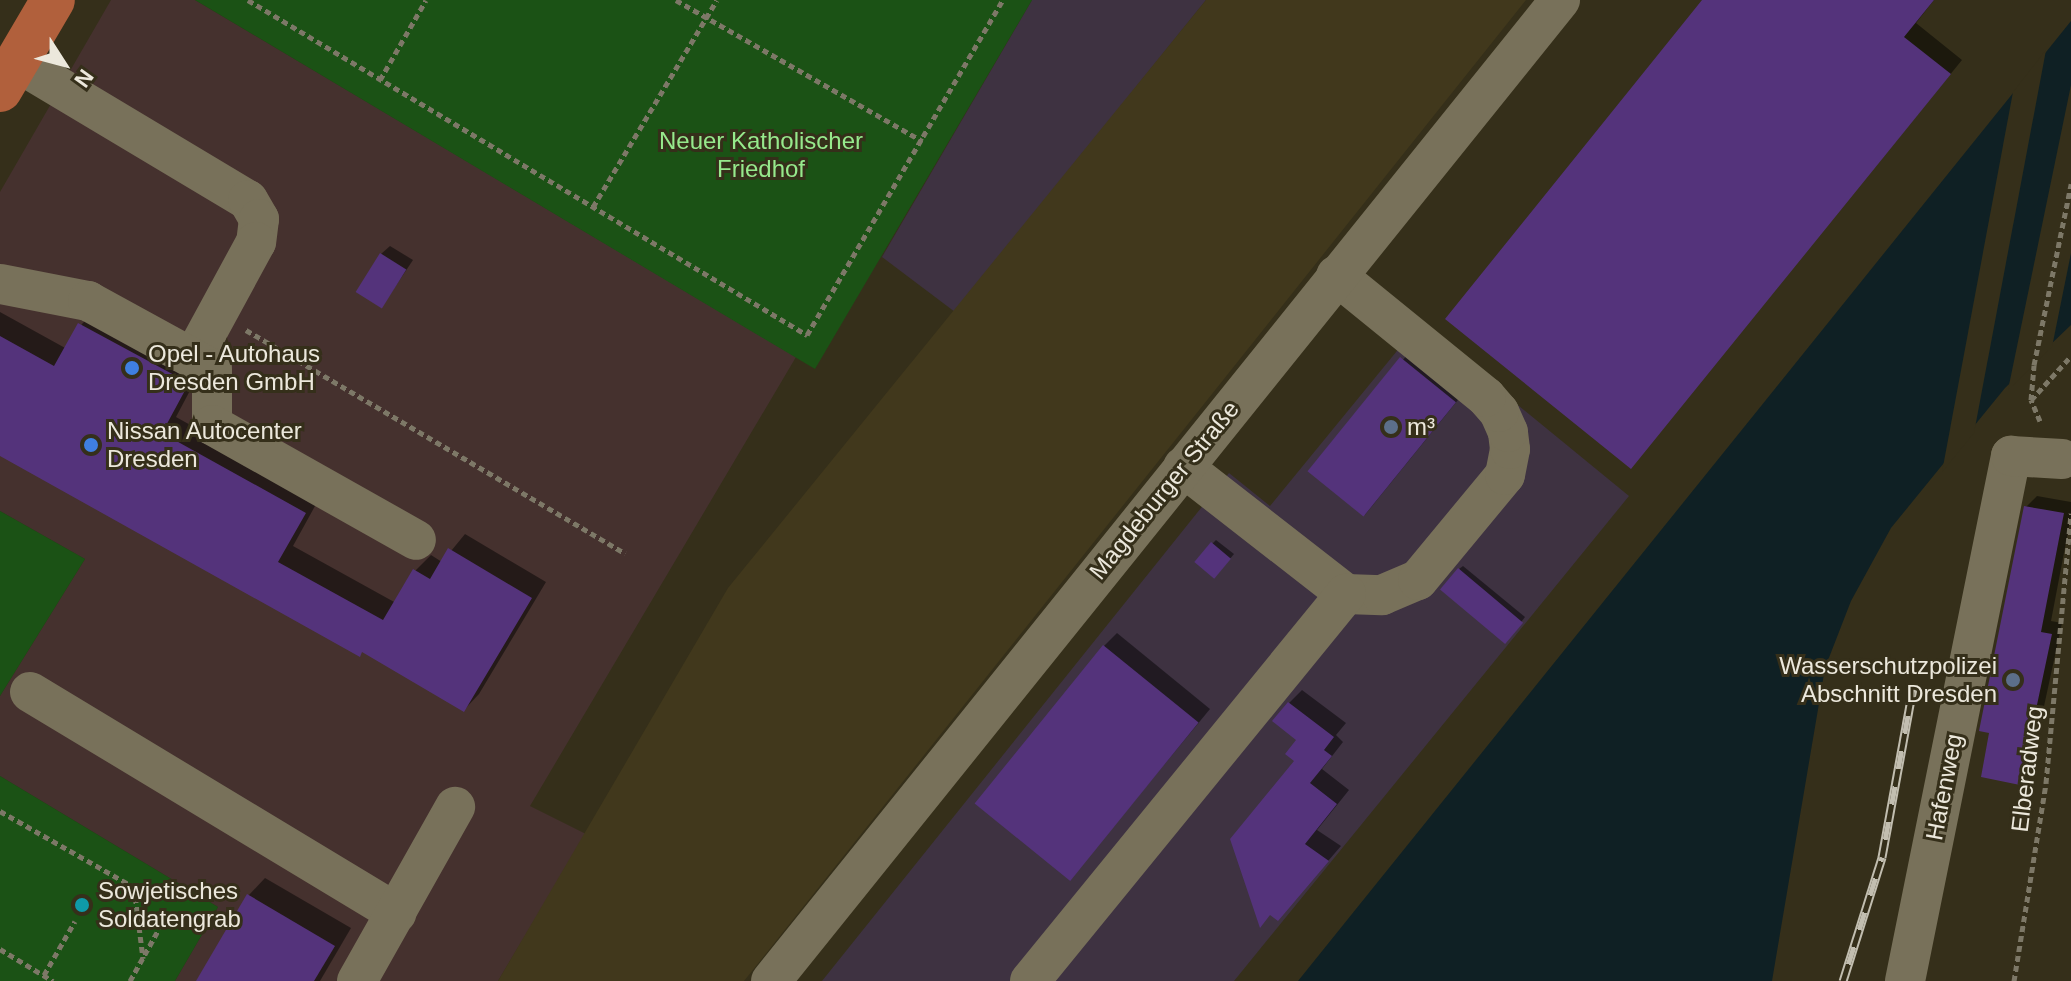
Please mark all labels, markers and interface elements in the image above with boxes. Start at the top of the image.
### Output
north arrow [24,24,104,104]
text: N [69,65,99,92]
park label: Neuer Katholischer Friedhof [659,127,863,183]
place label: Opel - Autohaus Dresden GmbH [148,340,321,396]
marker: Opel - Autohaus Dresden GmbH [123,359,141,377]
street label: Magdeburger Straße [1083,395,1245,585]
place label: m³ [1407,413,1435,441]
place label: Nissan Autocenter Dresden [107,417,303,473]
marker: m³ [1382,418,1400,436]
marker: Nissan Autocenter Dresden [82,436,100,454]
place label: Wasserschutzpolizei Abschnitt Dresden [1779,652,1997,708]
marker: Wasserschutzpolizei Abschnitt Dresden [2004,671,2022,689]
street label: Elberadweg [2005,704,2049,834]
street label: Hafenweg [1920,731,1968,843]
place label: Sowjetisches Soldatengrab [98,877,241,933]
marker: Sowjetisches Soldatengrab [73,896,91,914]

